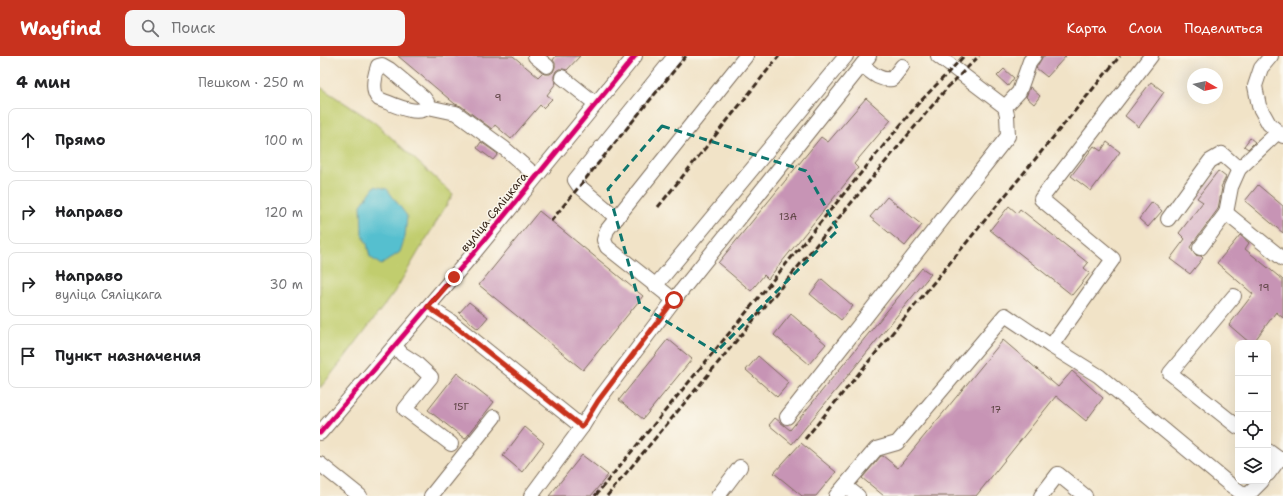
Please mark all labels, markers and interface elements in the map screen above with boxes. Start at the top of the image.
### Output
search box [125,10,405,46]
text: Wayfind [20,16,101,41]
icon: search [139,17,161,39]
text: Поиск [171,18,215,38]
text: Карта [1066,19,1107,37]
text: Слои [1129,19,1162,37]
text: Поделиться [1184,19,1263,37]
north arrow [1187,68,1223,104]
text: 4 мин [16,71,71,93]
text: Пешком · 250 m [198,74,304,91]
house number: 9 [495,91,502,104]
icon: ahead [17,129,39,151]
text: Прямо [55,130,105,150]
text: 100 m [264,132,303,149]
street label: вуліца Сяліцкага [457,168,532,255]
icon: right [17,201,39,223]
text: Направо [55,202,123,222]
text: 120 m [265,204,303,221]
house number: 13А [779,210,797,223]
text: Направо [55,266,123,286]
route end [445,268,463,286]
icon: right [17,273,39,295]
text: 30 m [269,276,303,293]
house number: 19 [1259,281,1269,294]
text: вуліца Сяліцкага [55,286,162,303]
route start [665,291,683,309]
map controls [1235,340,1271,484]
button: + [1235,340,1271,376]
icon: arrive [17,345,39,367]
text: Пункт назначения [55,346,201,366]
button: − [1235,376,1271,412]
house number: 15Г [453,400,469,413]
house number: 17 [991,403,1001,416]
button: locate [1235,412,1271,448]
button: layers [1235,448,1271,484]

